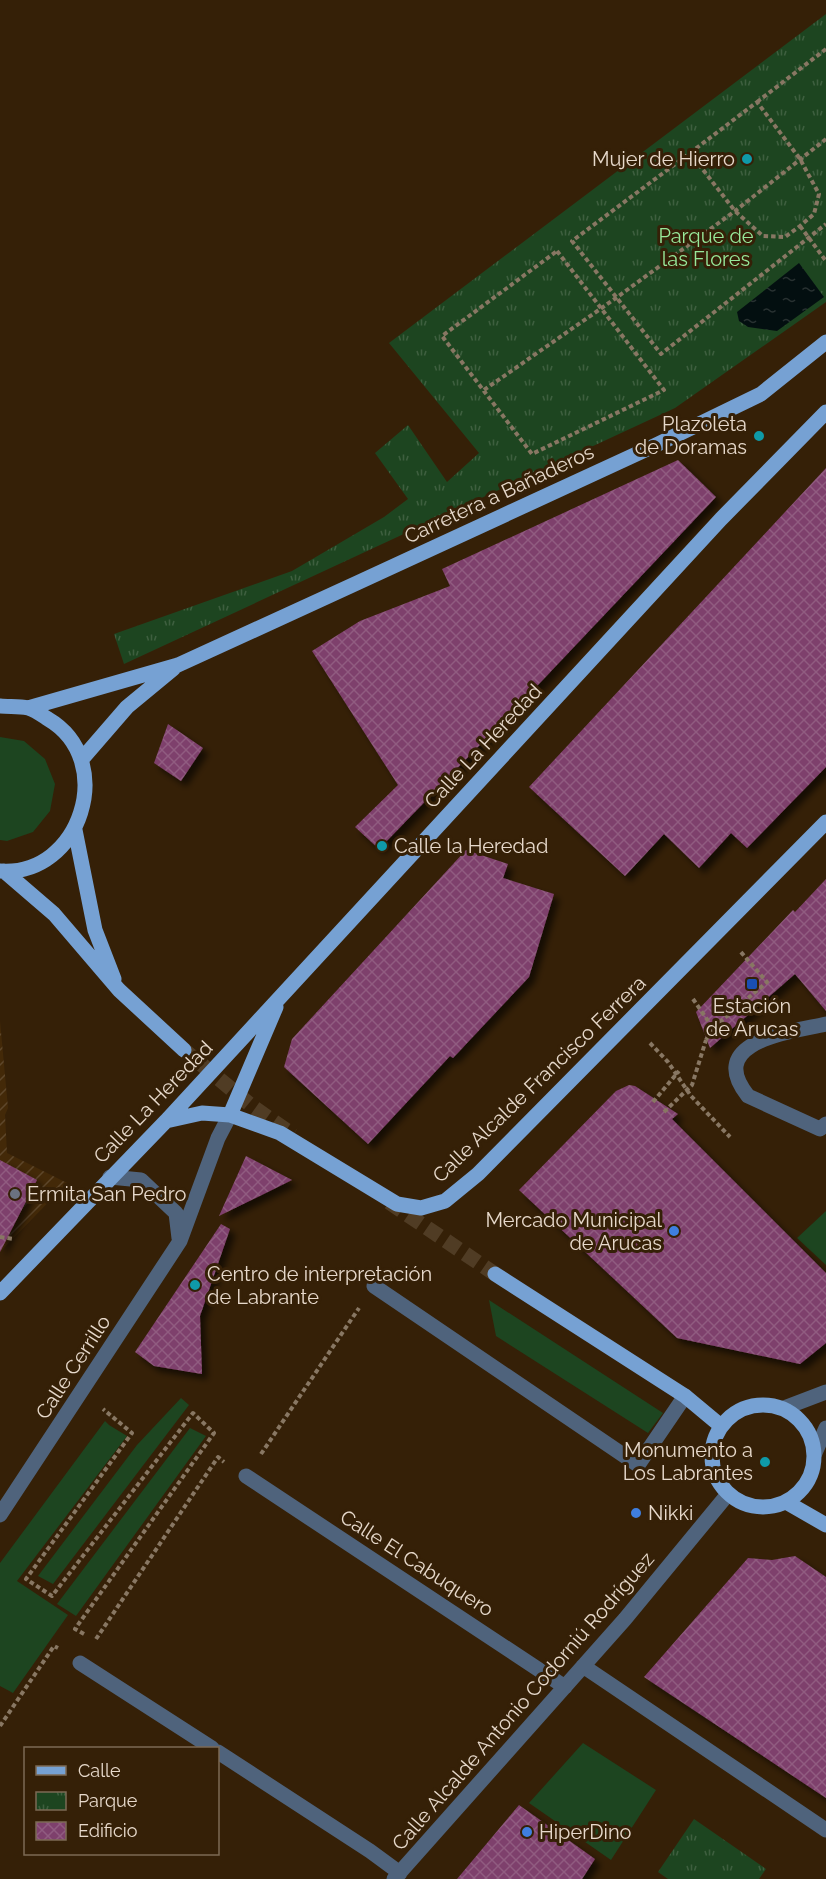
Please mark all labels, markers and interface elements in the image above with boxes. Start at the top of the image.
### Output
place label: Mujer de Hierro [592,147,735,171]
marker: Mujer de Hierro [740,152,754,166]
park label: Parque de las Flores [658,224,754,271]
place label: Plazoleta de Doramas [635,412,747,459]
marker: Plazoleta de Doramas [752,429,766,443]
street label: Carretera a Bañaderos [400,439,598,549]
street label: Calle La Heredad [419,679,547,813]
place label: Calle la Heredad [394,834,548,858]
marker: Calle la Heredad [375,839,389,853]
street label: Calle Alcalde Francisco Ferrera [427,971,651,1187]
marker: Estación de Arucas [745,977,759,991]
place label: Estación de Arucas [706,994,798,1041]
street label: Calle La Heredad [89,1036,217,1168]
place label: Ermita San Pedro [27,1182,186,1206]
marker: Ermita San Pedro [8,1187,22,1201]
place label: Mercado Municipal de Arucas [485,1208,663,1255]
marker: Mercado Municipal de Arucas [667,1224,681,1238]
place label: Centro de interpretación de Labrante [207,1262,432,1309]
marker: Centro de interpretación de Labrante [188,1278,202,1292]
street label: Calle Cerrillo [31,1310,116,1423]
place label: Monumento a Los Labrantes [623,1438,753,1485]
marker: Monumento a Los Labrantes [758,1455,772,1469]
place label: Nikki [648,1501,693,1525]
street label: Calle El Cabuquero [336,1505,498,1622]
marker: Nikki [629,1506,643,1520]
street label: Calle Alcalde Antonio Codorniú Rodríguez [387,1547,659,1855]
legend [24,1747,219,1855]
text: Calle [78,1760,121,1781]
text: Parque [78,1790,138,1811]
text: Edificio [78,1820,138,1841]
place label: HiperDino [539,1820,632,1844]
marker: HiperDino [520,1825,534,1839]

